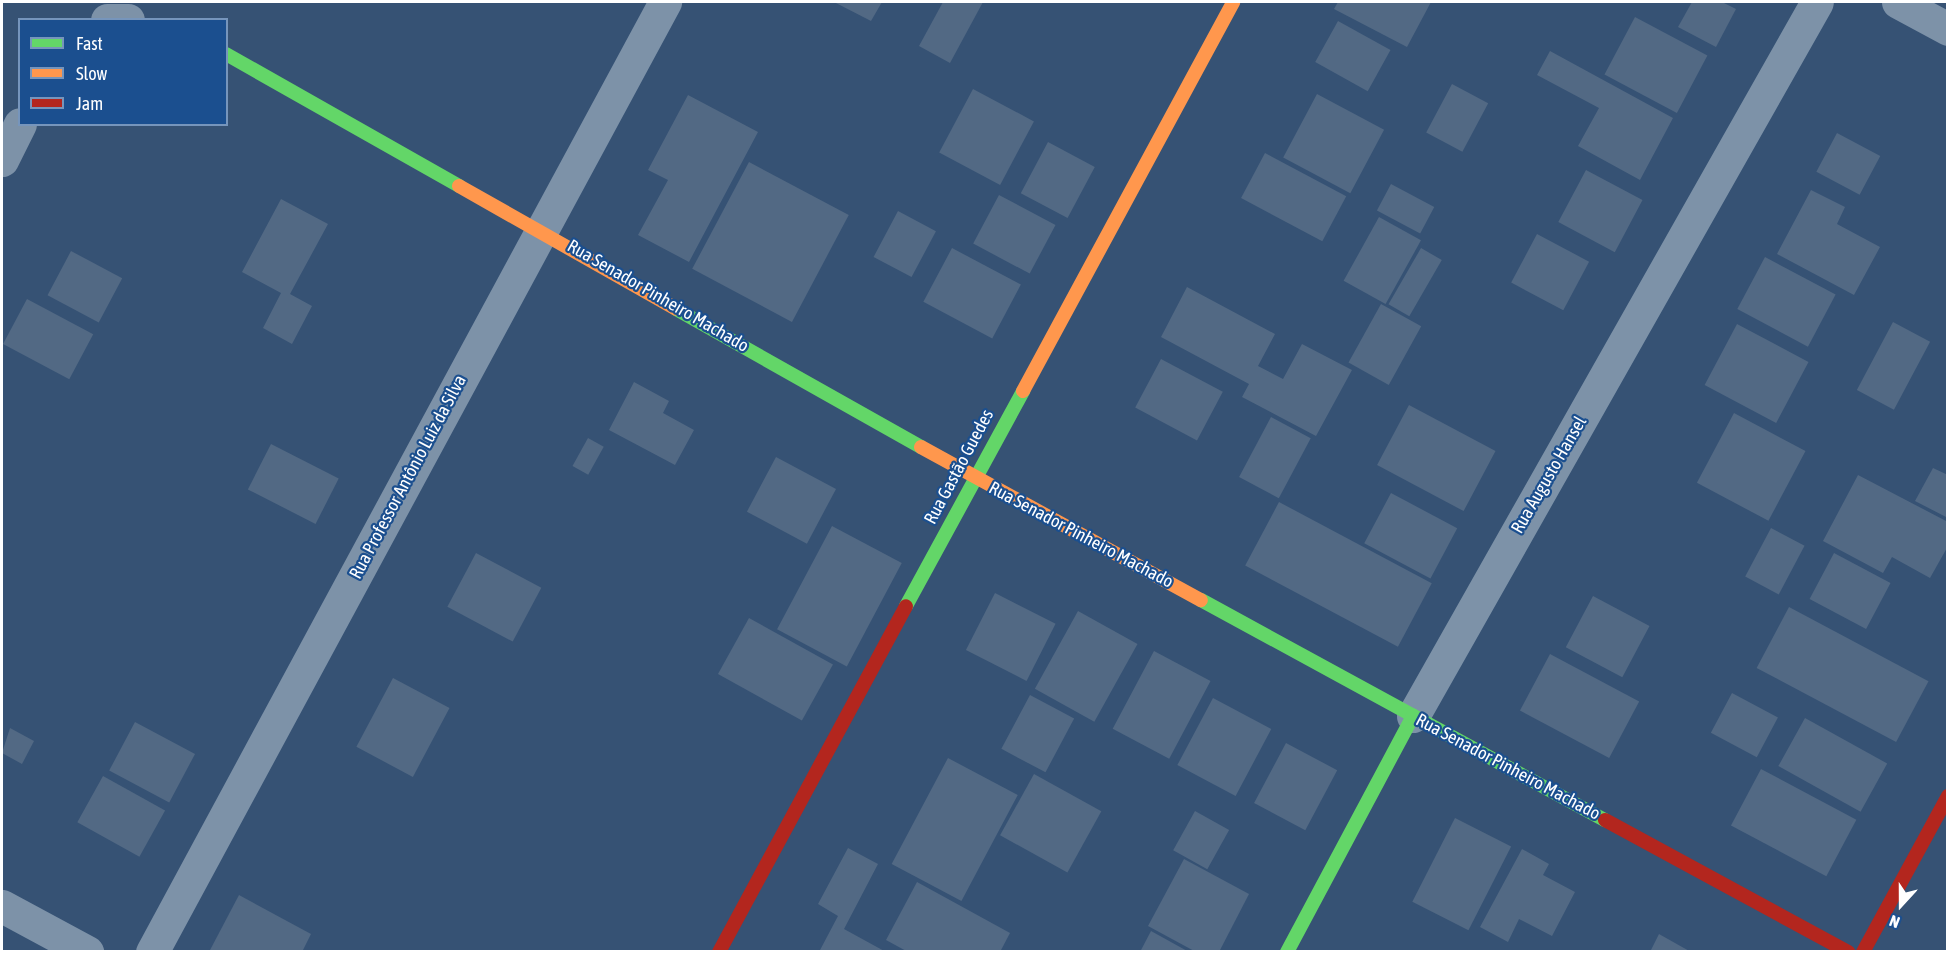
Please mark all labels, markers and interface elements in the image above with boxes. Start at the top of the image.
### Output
legend [18,18,228,126]
text: Fast [76,33,103,54]
text: Slow [76,63,107,84]
text: Jam [76,93,103,114]
street label: Rua Senador Pinheiro Machado [563,235,753,357]
street label: Rua Professor Antônio Luiz da Silva [345,371,471,583]
street label: Rua Gastão Guedes [920,406,998,528]
street label: Rua Augusto Hansel [1507,413,1591,537]
street label: Rua Senador Pinheiro Machado [985,477,1177,593]
street label: Rua Senador Pinheiro Machado [1412,709,1604,825]
north arrow [1871,875,1931,935]
text: N [1887,912,1902,932]

